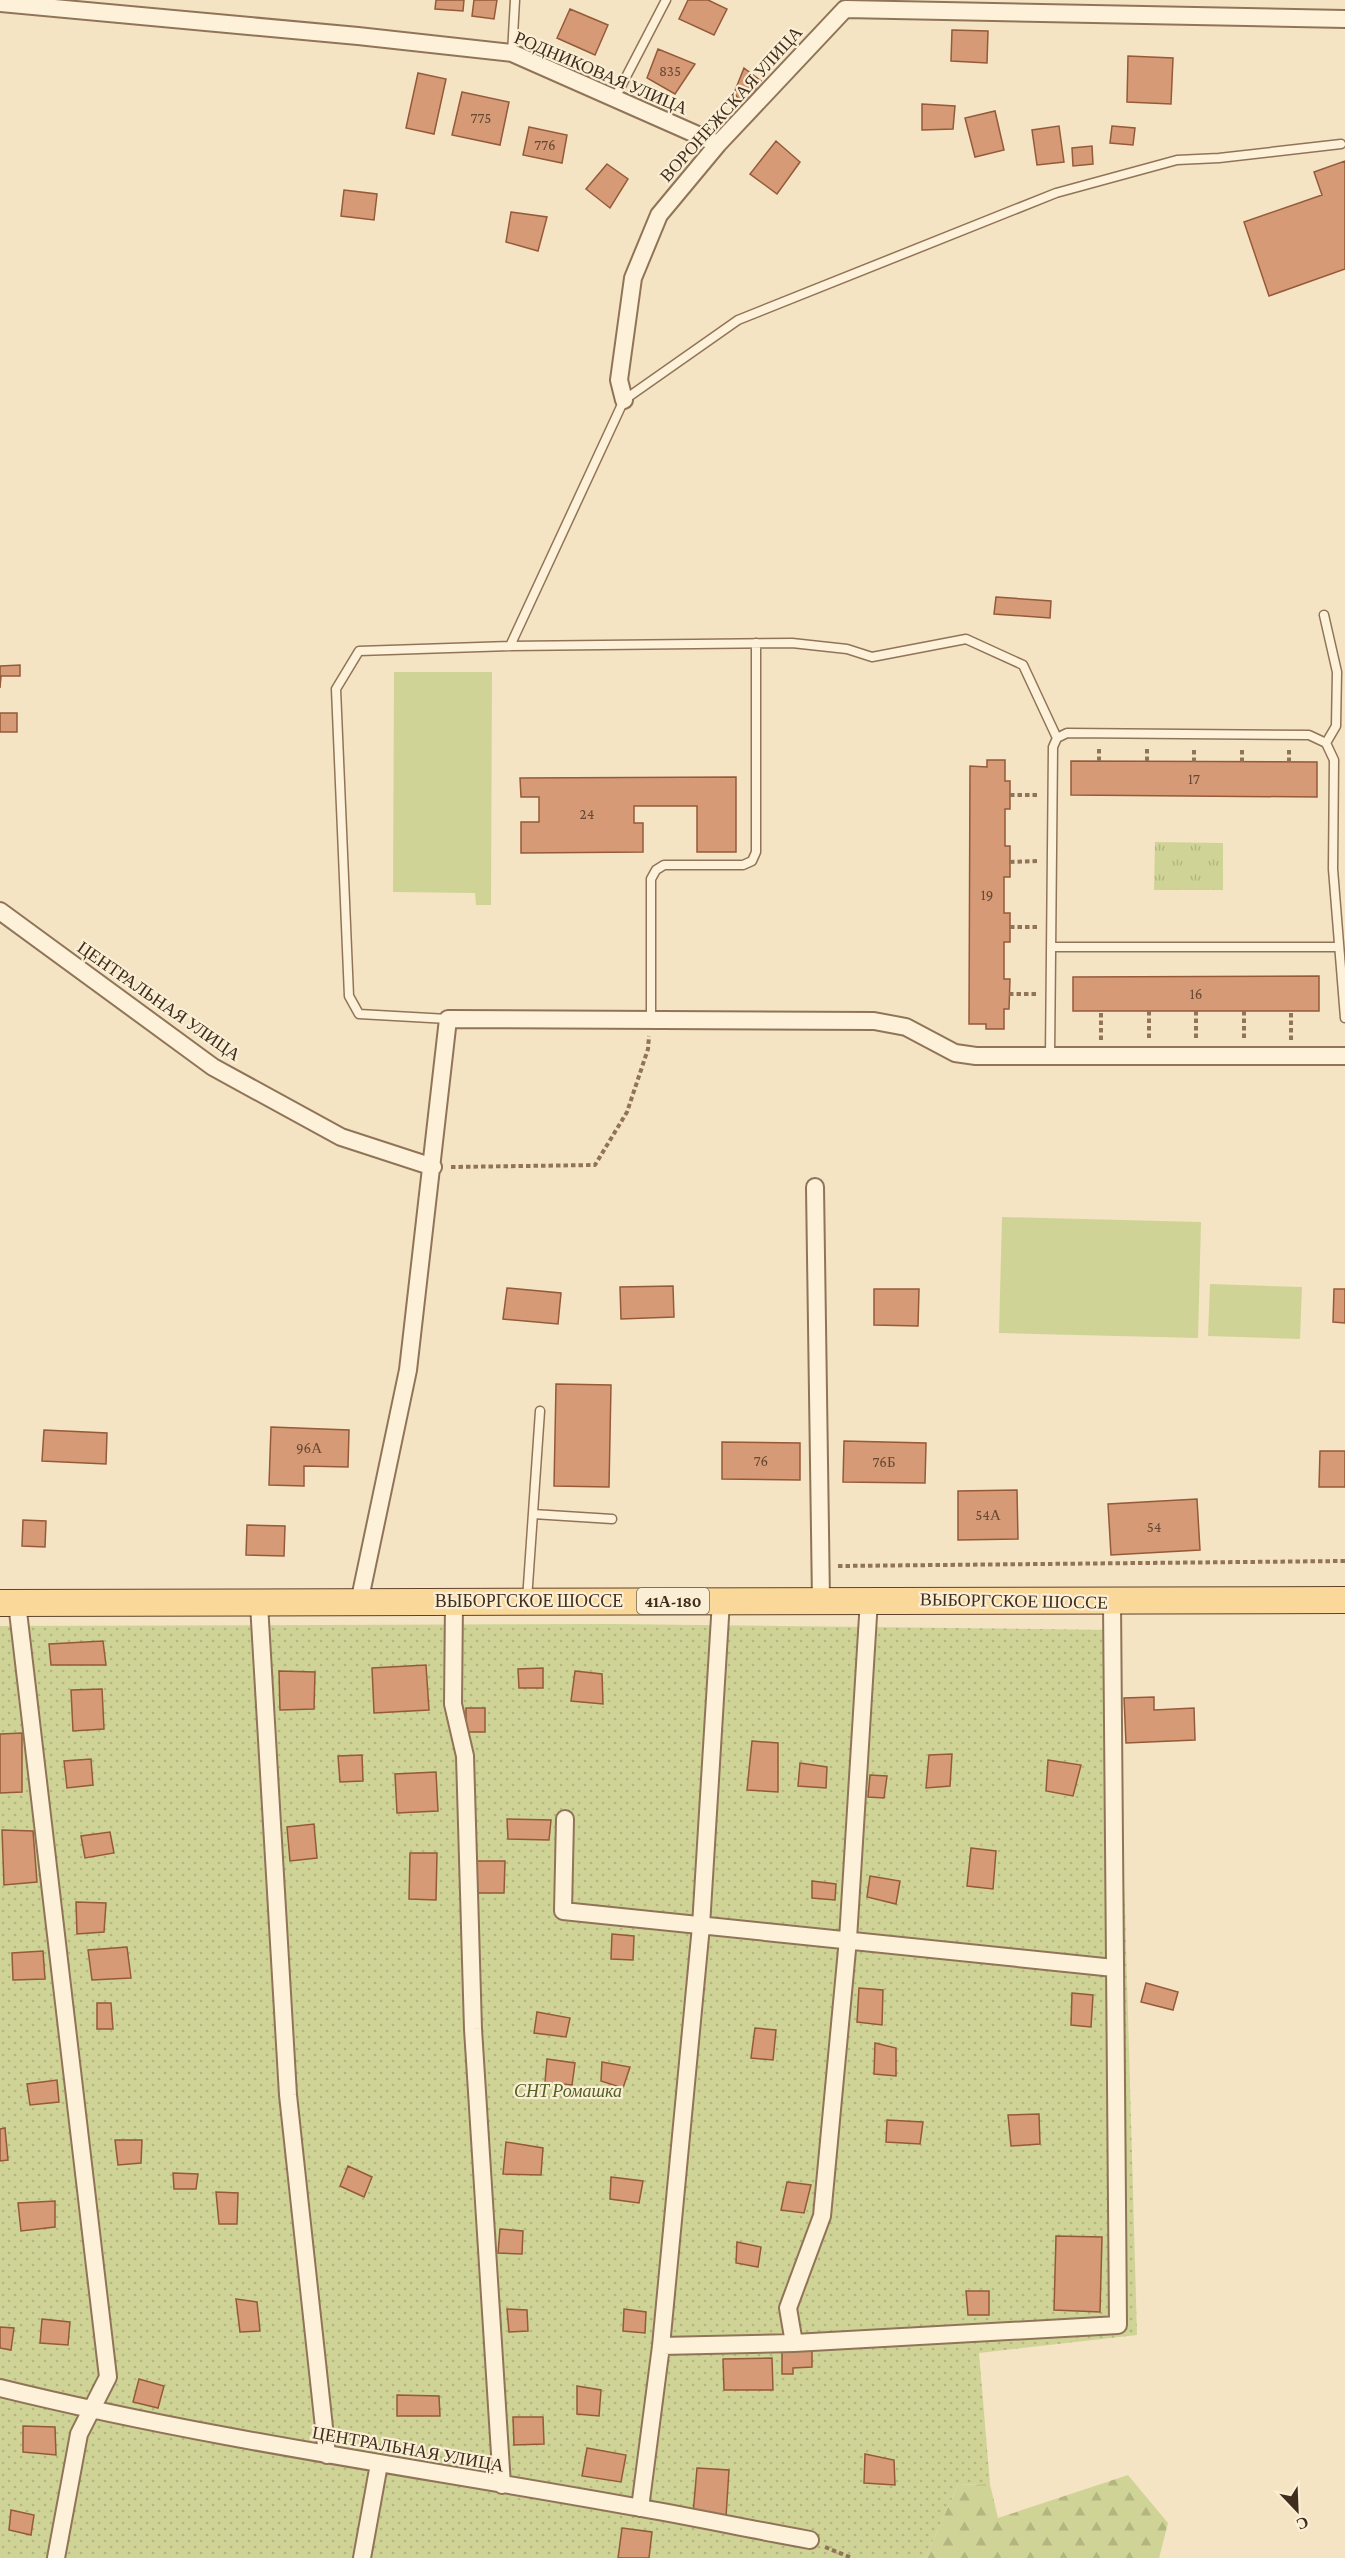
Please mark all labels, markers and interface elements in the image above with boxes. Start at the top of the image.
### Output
street label: ВОРОНЕЖСКАЯ УЛИЦА [656,22,806,186]
street label: РОДНИКОВАЯ УЛИЦА [511,27,691,119]
house number: 835 [659,63,681,79]
house number: 775 [471,110,491,126]
house number: 776 [534,137,556,153]
house number: 17 [1188,771,1200,787]
house number: 24 [580,806,594,822]
house number: 19 [981,887,993,903]
street label: ЦЕНТРАЛЬНАЯ УЛИЦА [74,937,244,1065]
house number: 16 [1190,986,1202,1002]
house number: 96А [296,1440,322,1456]
house number: 76 [754,1453,768,1469]
house number: 76Б [873,1454,896,1470]
house number: 54А [975,1507,1001,1523]
house number: 54 [1147,1519,1161,1535]
road number: 41А-180 [637,1588,709,1614]
street label: ВЫБОРГСКОЕ ШОССЕ [920,1589,1108,1613]
street label: ВЫБОРГСКОЕ ШОССЕ [435,1591,623,1611]
park label: СНТ Ромашка [514,2081,622,2101]
street label: ЦЕНТРАЛЬНАЯ УЛИЦА [310,2422,506,2476]
north arrow [1267,2480,1327,2540]
text: С [1294,2513,1311,2533]

